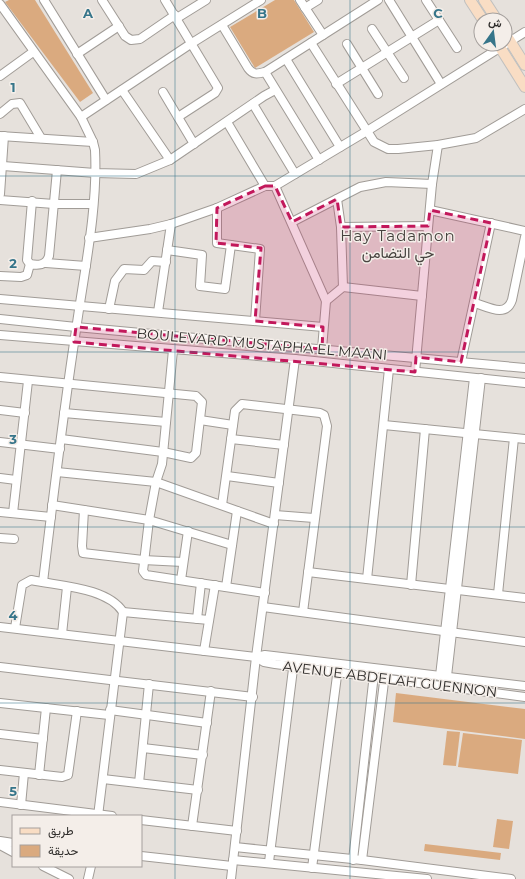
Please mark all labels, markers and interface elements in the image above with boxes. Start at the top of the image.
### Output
text: A [82,5,94,21]
text: B [257,5,267,21]
text: C [433,5,443,21]
north arrow [473,12,513,52]
text: ش [487,14,504,31]
text: 1 [10,79,16,95]
district label: Hay Tadamon حي التضامن [340,226,456,266]
text: 2 [9,255,17,271]
street label: BOULEVARD MUSTAPHA EL MAANI [136,324,388,364]
text: 3 [8,431,17,447]
text: 4 [9,607,18,623]
street label: AVENUE ABDELAH GUENNON [282,657,498,701]
text: 5 [9,783,17,799]
legend [12,815,142,867]
text: طريق [48,823,74,839]
text: حديقة [48,843,78,858]

